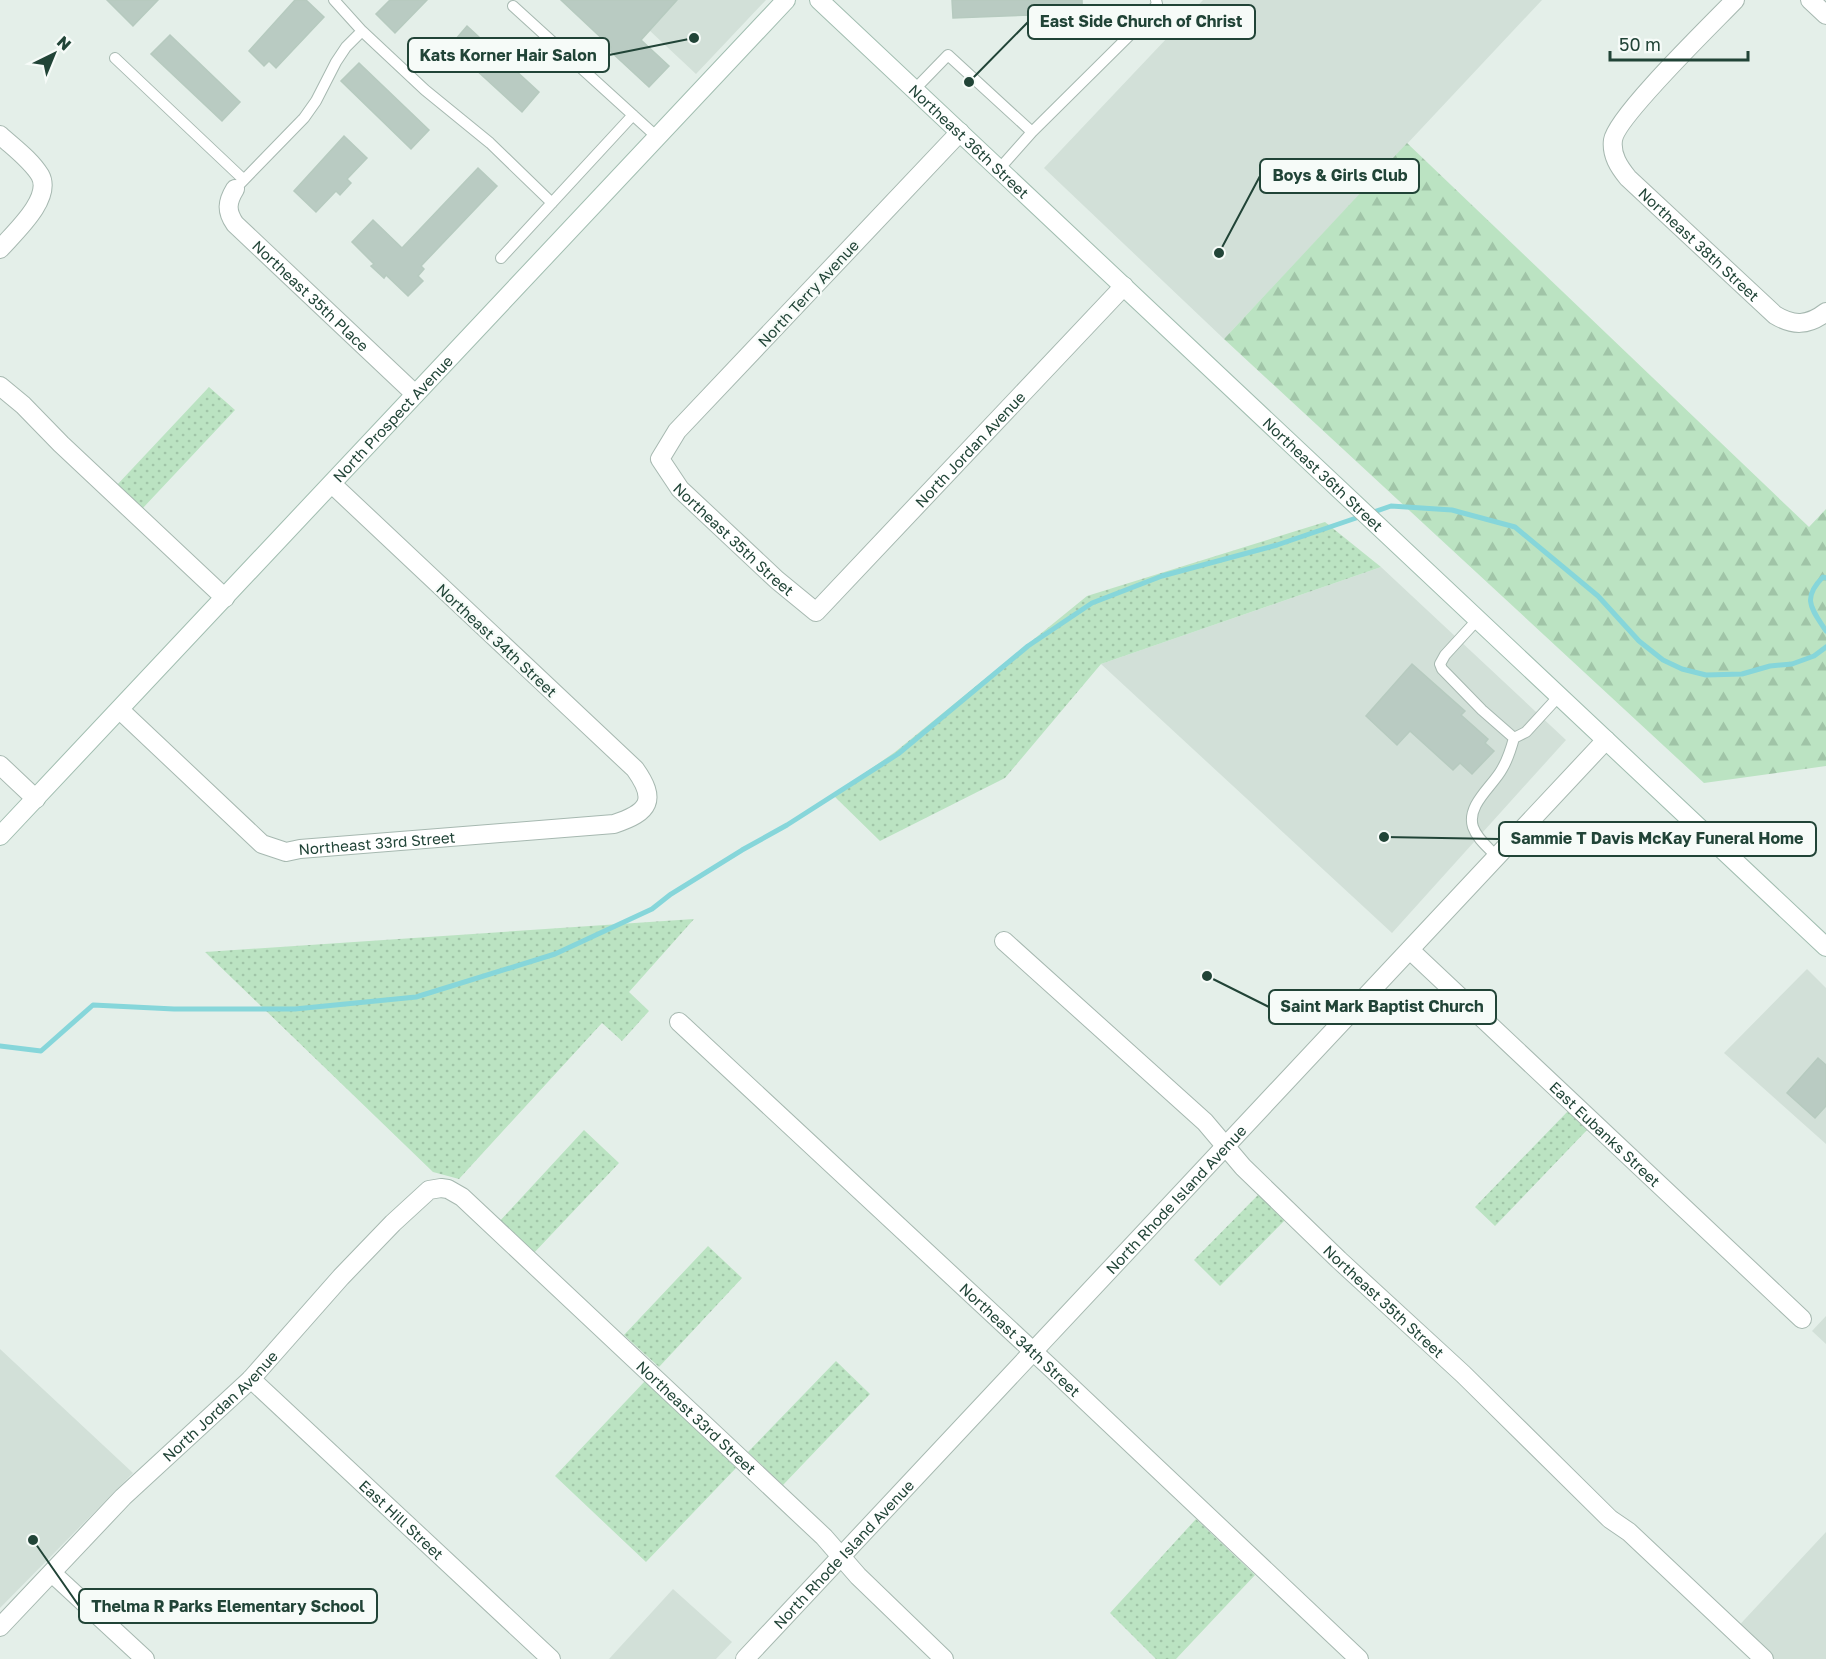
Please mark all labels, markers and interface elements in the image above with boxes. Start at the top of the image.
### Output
callout: East Side Church of Christ [1028,5,1255,39]
text: East Side Church of Christ [1040,11,1242,31]
north arrow [24,24,84,84]
scale bar [1610,24,1748,62]
text: N [53,32,76,54]
text: 50 m [1619,33,1661,55]
callout: Kats Korner Hair Salon [408,38,609,72]
text: Kats Korner Hair Salon [419,45,597,65]
street label: Northeast 36th Street [905,80,1033,202]
callout: Boys & Girls Club [1260,159,1419,193]
text: Boys & Girls Club [1272,165,1408,185]
street label: Northeast 38th Street [1635,184,1763,305]
street label: Northeast 35th Place [249,236,373,355]
street label: North Terry Avenue [754,236,862,350]
street label: North Prospect Avenue [329,351,456,486]
street label: North Jordan Avenue [911,387,1029,511]
street label: Northeast 36th Street [1259,413,1387,535]
street label: Northeast 35th Street [670,479,798,599]
street label: Northeast 34th Street [433,580,561,700]
callout: Sammie T Davis McKay Funeral Home [1499,822,1816,856]
street label: Northeast 33rd Street [298,828,456,858]
text: Sammie T Davis McKay Funeral Home [1510,828,1804,848]
callout: Saint Mark Baptist Church [1269,990,1496,1024]
text: Saint Mark Baptist Church [1280,996,1484,1016]
street label: East Eubanks Street [1546,1077,1664,1190]
street label: North Rhode Island Avenue [1102,1121,1250,1277]
street label: Northeast 35th Street [1320,1241,1448,1361]
street label: Northeast 34th Street [956,1279,1084,1400]
street label: North Jordan Avenue [159,1346,281,1465]
street label: Northeast 33rd Street [633,1357,760,1478]
street label: East Hill Street [356,1476,447,1563]
street label: North Rhode Island Avenue [770,1476,918,1632]
callout: Thelma R Parks Elementary School [79,1589,377,1623]
text: Thelma R Parks Elementary School [91,1596,365,1616]

